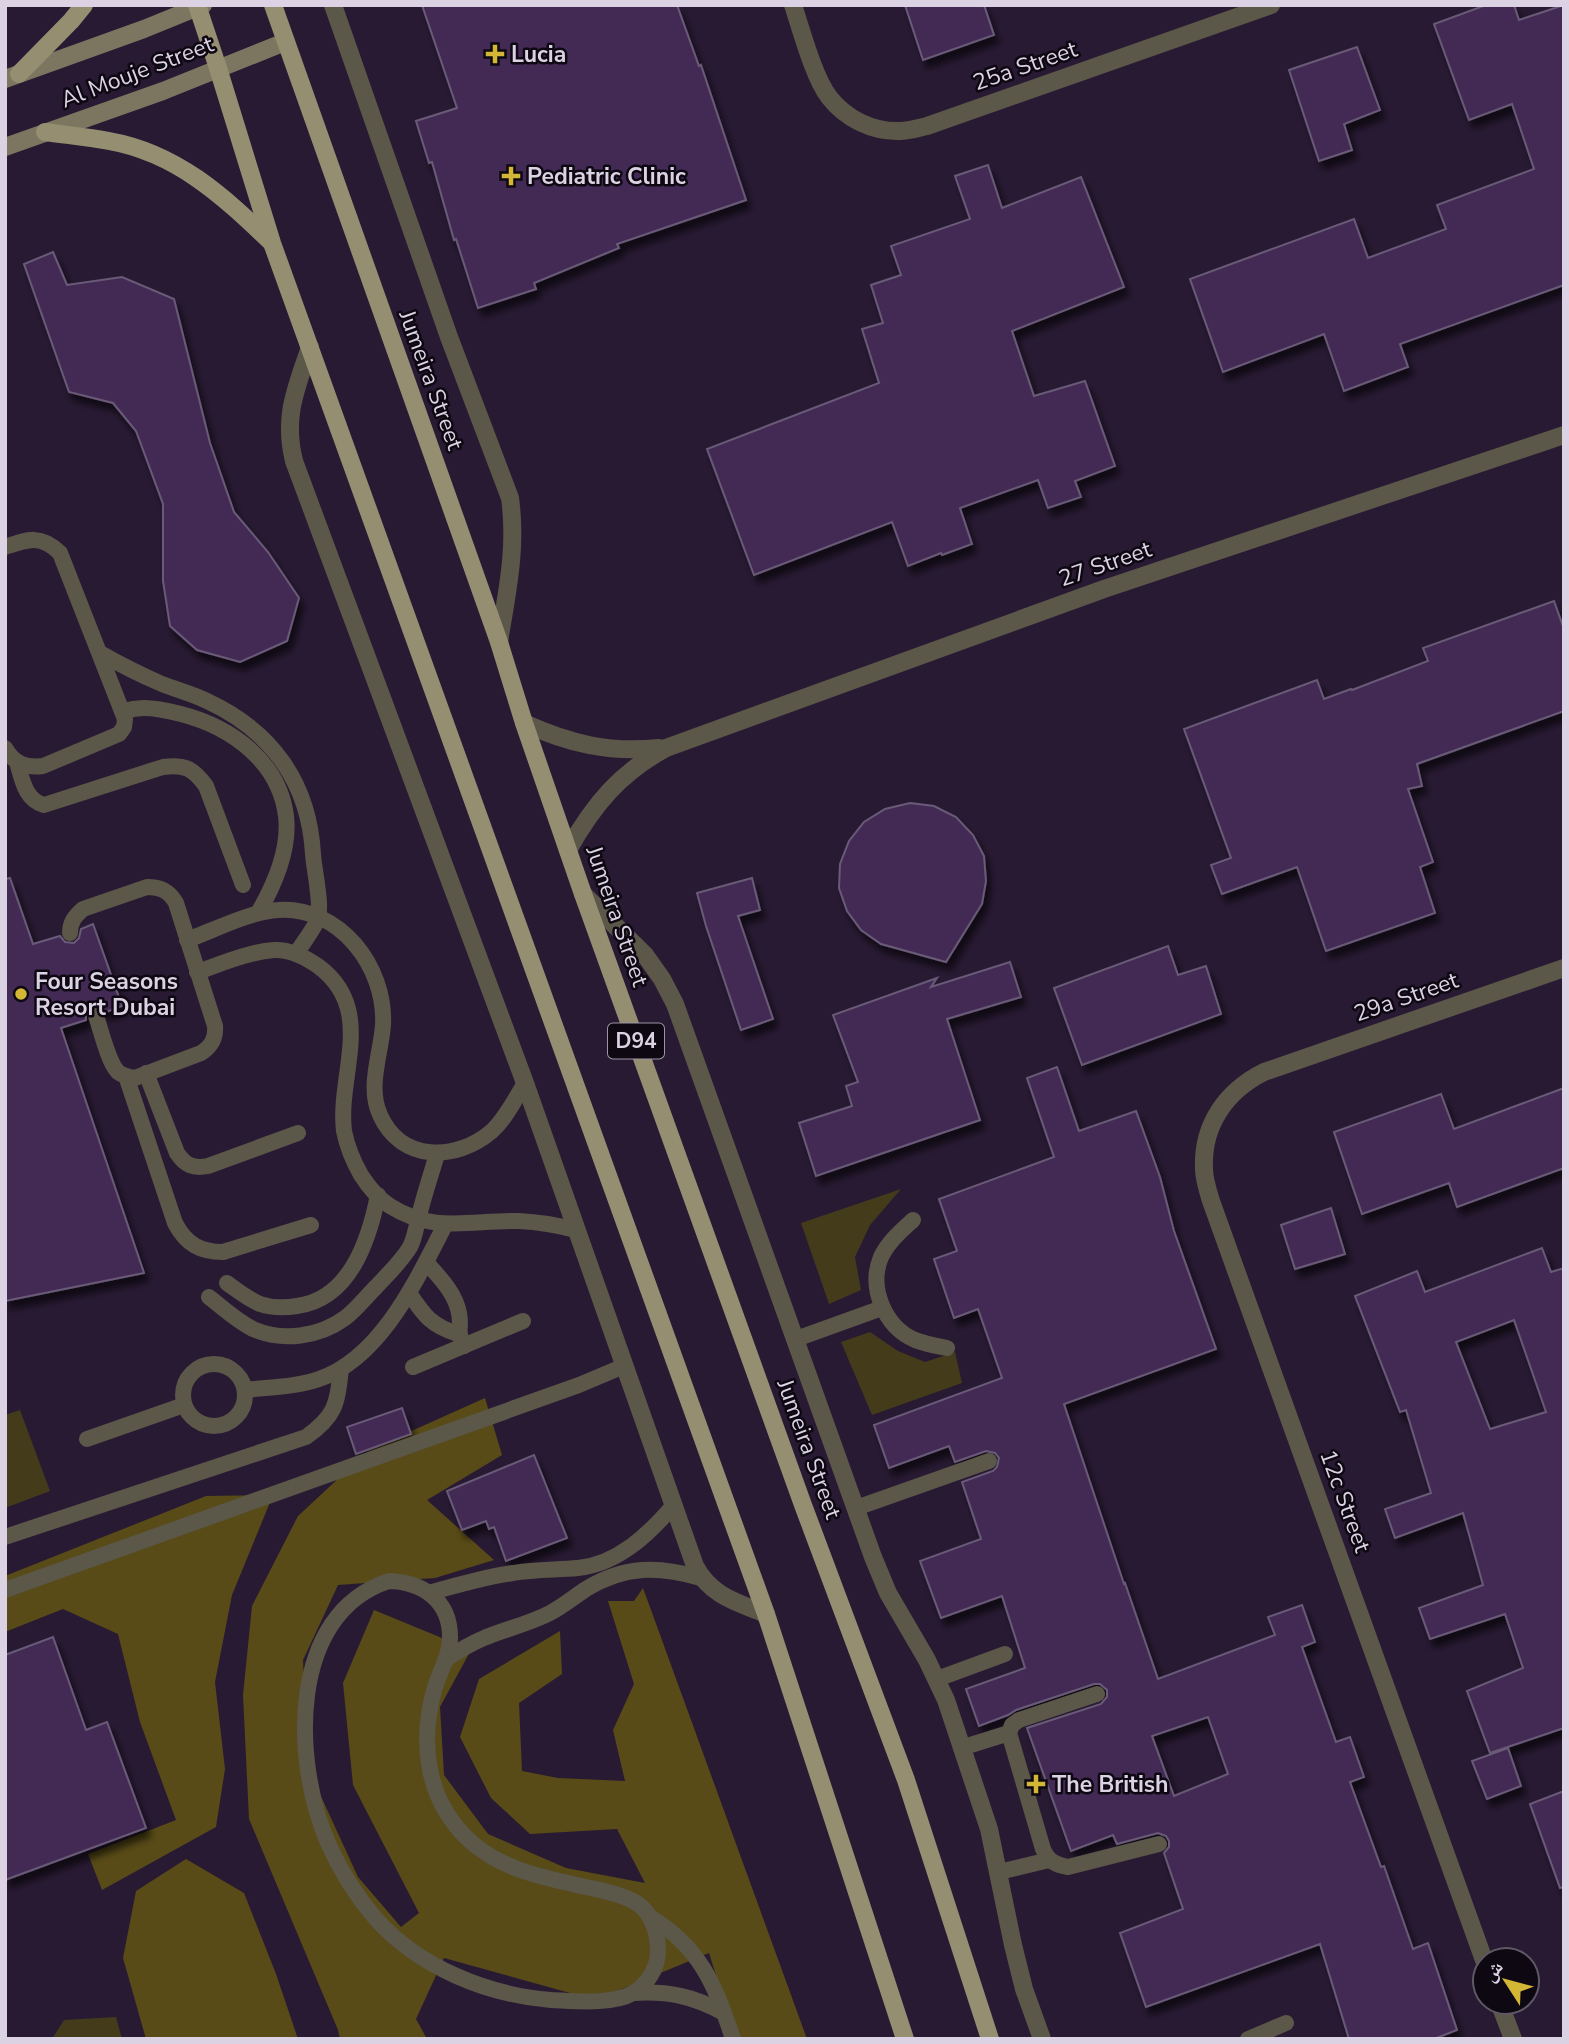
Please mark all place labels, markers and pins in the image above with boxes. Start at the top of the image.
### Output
place label: Lucia [511,39,566,70]
marker: Lucia [485,44,505,64]
place label: Pediatric Clinic [527,161,686,192]
marker: Pediatric Clinic [501,166,521,186]
place label: Four Seasons Resort Dubai [35,966,178,1023]
marker: Four Seasons Resort Dubai [13,986,29,1002]
place label: The British [1052,1769,1169,1800]
marker: The British [1026,1774,1046,1794]

